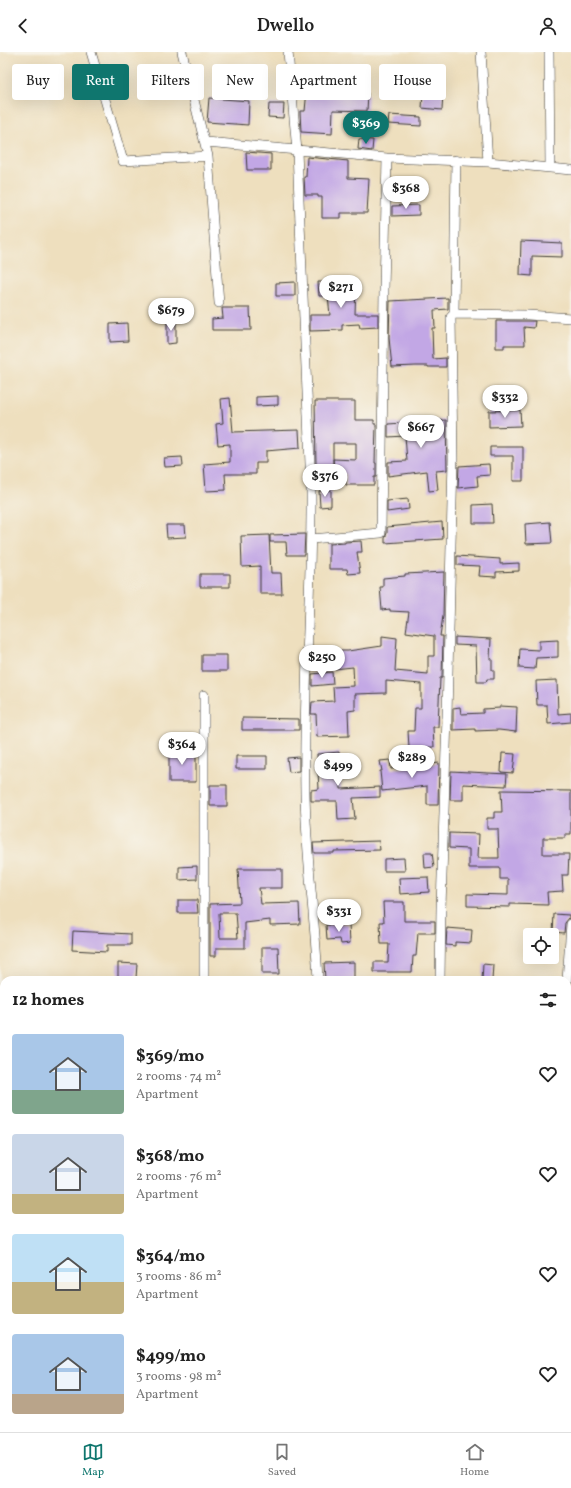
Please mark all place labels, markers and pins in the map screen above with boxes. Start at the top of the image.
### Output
pin: $369 [342,111,390,145]
pin: $368 [382,176,430,210]
pin: $271 [317,275,365,309]
pin: $679 [147,298,195,332]
pin: $332 [481,385,529,419]
pin: $667 [397,415,445,449]
pin: $376 [301,464,349,498]
pin: $250 [298,645,346,679]
pin: $364 [158,732,206,766]
pin: $289 [388,745,436,779]
pin: $499 [314,753,362,787]
pin: $331 [315,899,363,933]

